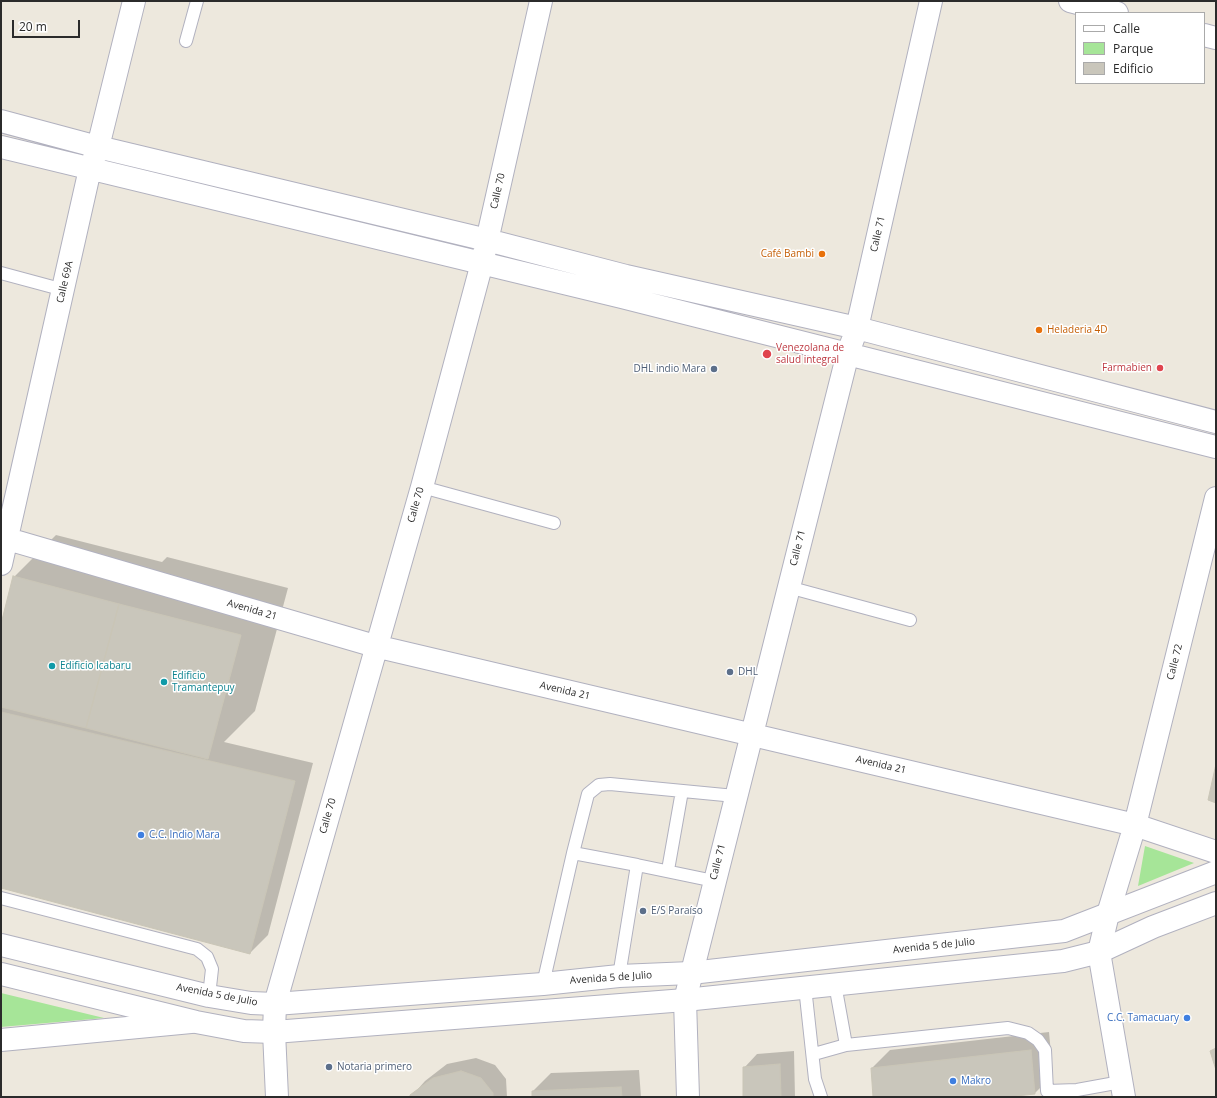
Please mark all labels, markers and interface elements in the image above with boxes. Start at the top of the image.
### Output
scale bar [14,12,82,38]
legend [1075,12,1205,84]
text: 20 m [19,18,47,35]
text: Calle [1113,20,1140,37]
text: Parque [1113,40,1153,57]
text: Edificio [1113,60,1153,77]
street label: Calle 70 [488,172,508,210]
street label: Calle 71 [868,215,888,253]
place label: Café Bambi [761,248,814,260]
marker: Café Bambi [817,249,827,259]
street label: Calle 69A [54,260,76,304]
place label: Heladeria 4D [1047,324,1108,336]
marker: Heladeria 4D [1034,325,1044,335]
place label: Venezolana de salud integral [776,342,844,366]
marker: Venezolana de salud integral [761,348,773,360]
place label: Farmabien [1102,362,1152,374]
place label: DHL indio Mara [633,363,706,375]
marker: Farmabien [1155,363,1165,373]
marker: DHL indio Mara [709,364,719,374]
street label: Calle 70 [405,486,427,524]
street label: Calle 71 [788,529,808,567]
street label: Avenida 21 [226,597,278,623]
street label: Calle 72 [1165,643,1185,681]
place label: Edificio Icabaru [60,660,131,672]
marker: Edificio Icabaru [47,661,57,671]
place label: DHL [738,666,758,678]
marker: DHL [725,667,735,677]
place label: Edificio Tramantepuy [172,670,235,694]
marker: Edificio Tramantepuy [159,677,169,687]
street label: Avenida 21 [539,679,591,703]
street label: Avenida 21 [855,753,907,777]
street label: Calle 70 [317,797,339,835]
place label: C.C. Indio Mara [149,829,220,841]
marker: C.C. Indio Mara [136,830,146,840]
street label: Calle 71 [708,843,728,881]
place label: E/S Paraíso [651,905,703,917]
marker: E/S Paraíso [638,906,648,916]
street label: Avenida 5 de Julio [892,936,976,956]
street label: Avenida 5 de Julio [569,969,653,987]
street label: Avenida 5 de Julio [175,981,259,1009]
place label: C.C. Tamacuary [1107,1012,1179,1024]
marker: C.C. Tamacuary [1182,1013,1192,1023]
place label: Notaria primero [337,1061,412,1073]
marker: Notaria primero [324,1062,334,1072]
place label: Makro [961,1075,991,1087]
marker: Makro [948,1076,958,1086]

